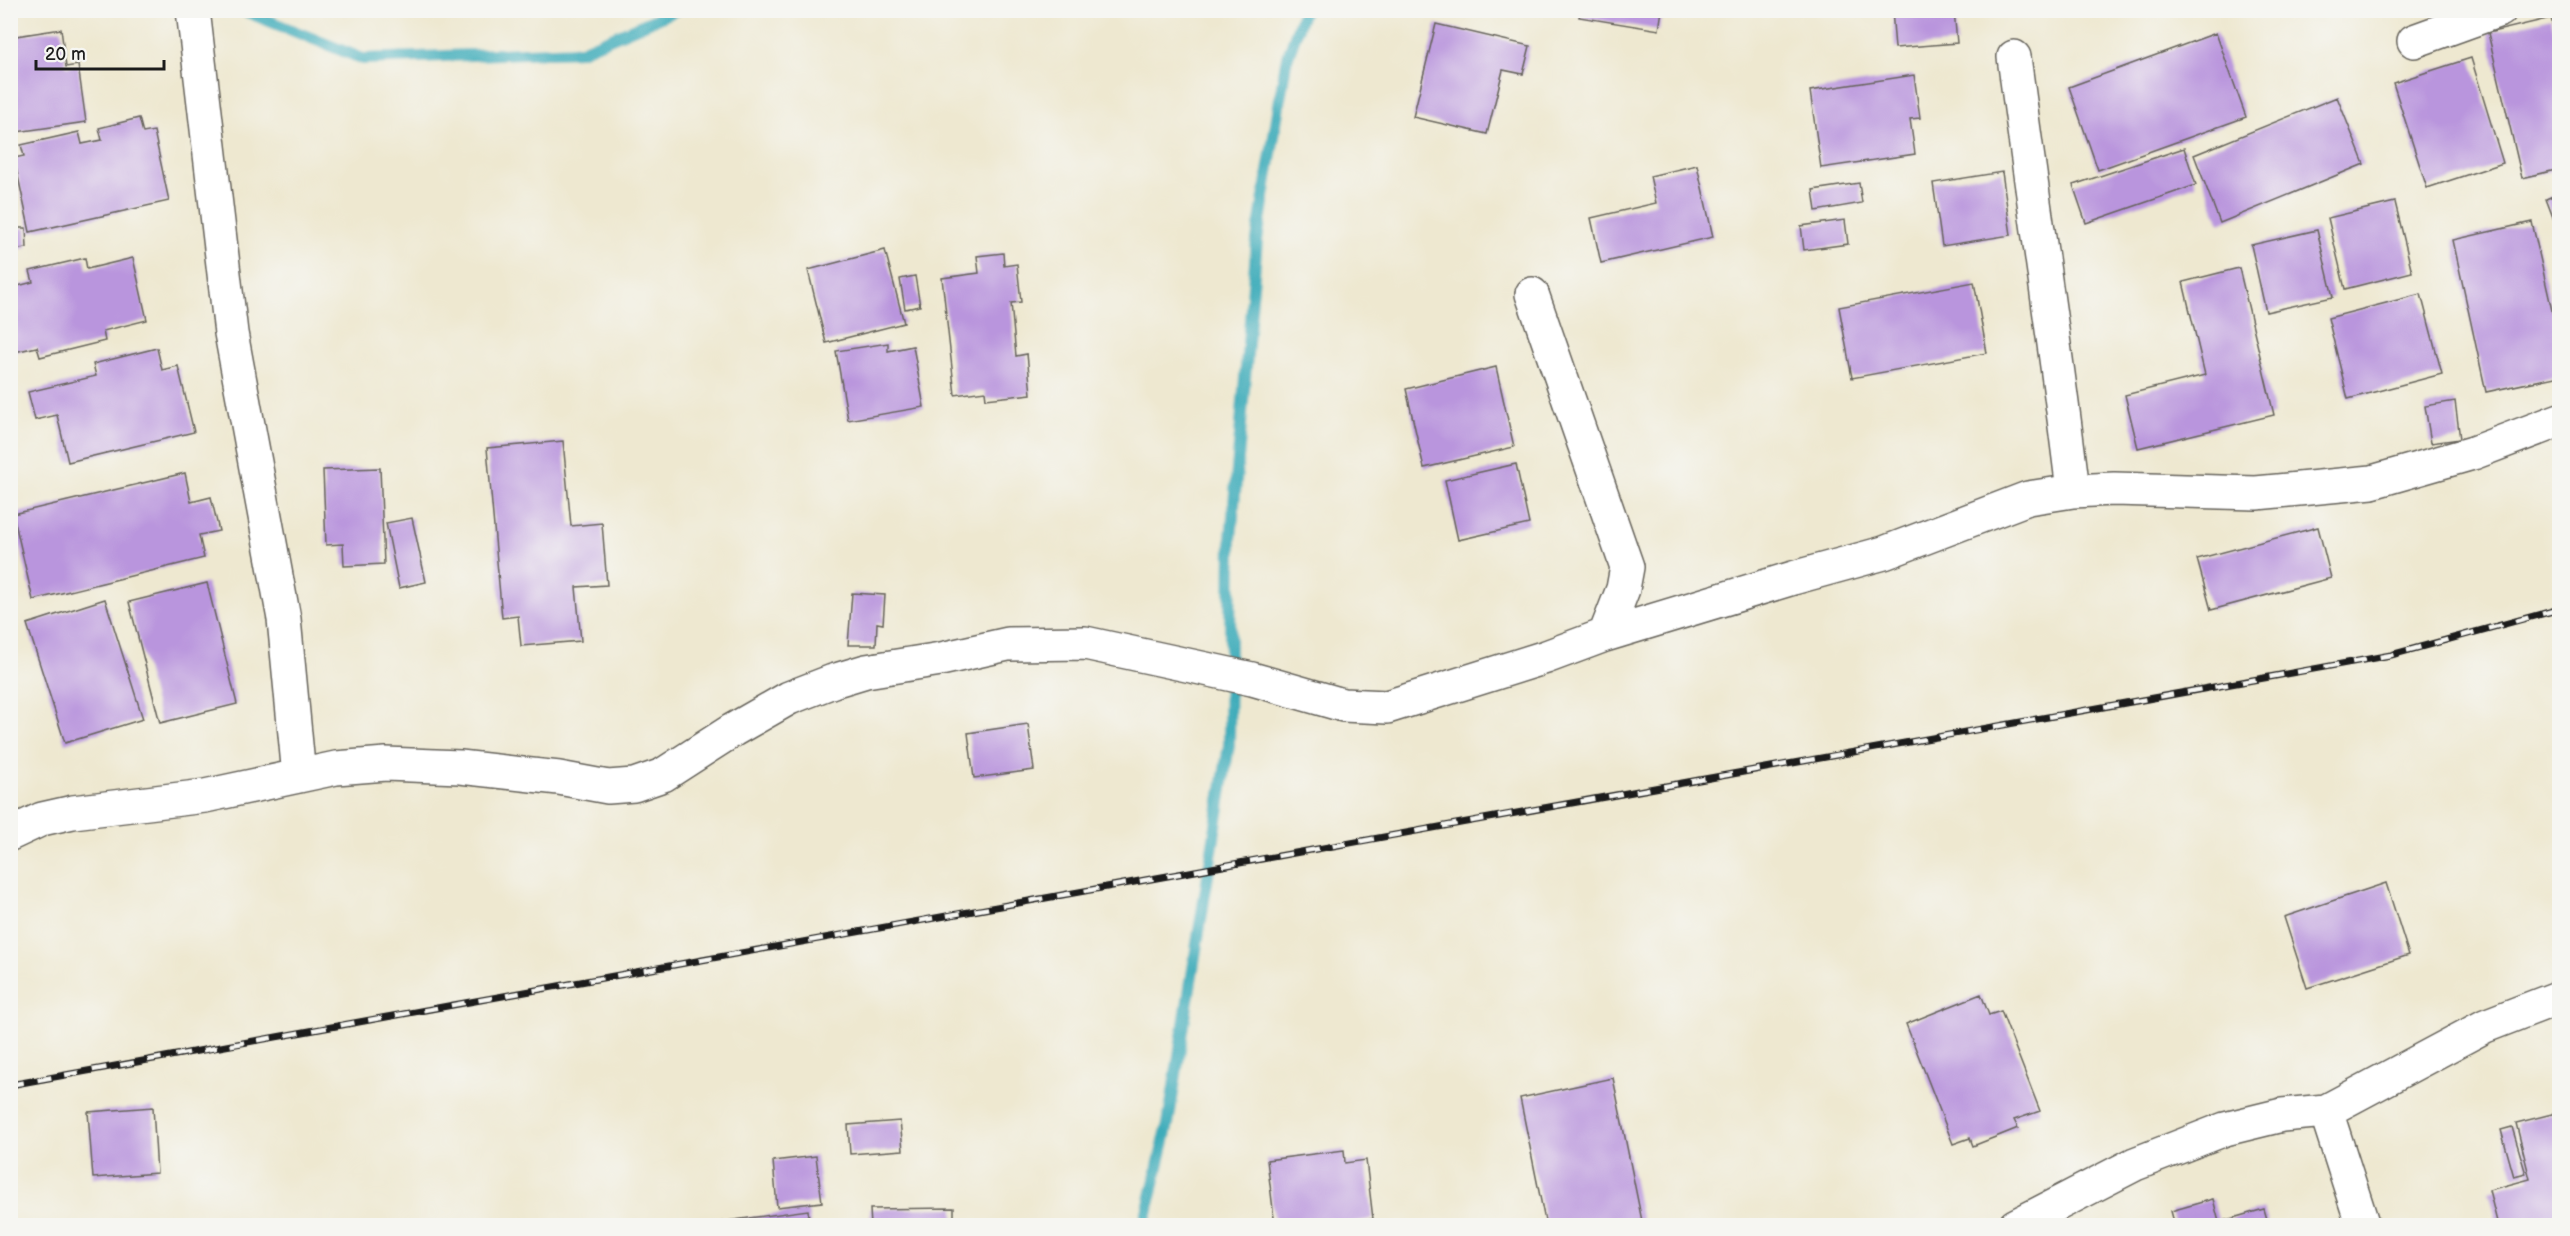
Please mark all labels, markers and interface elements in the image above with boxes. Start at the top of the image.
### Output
scale bar [36,33,164,71]
text: 20 m [45,44,86,65]

